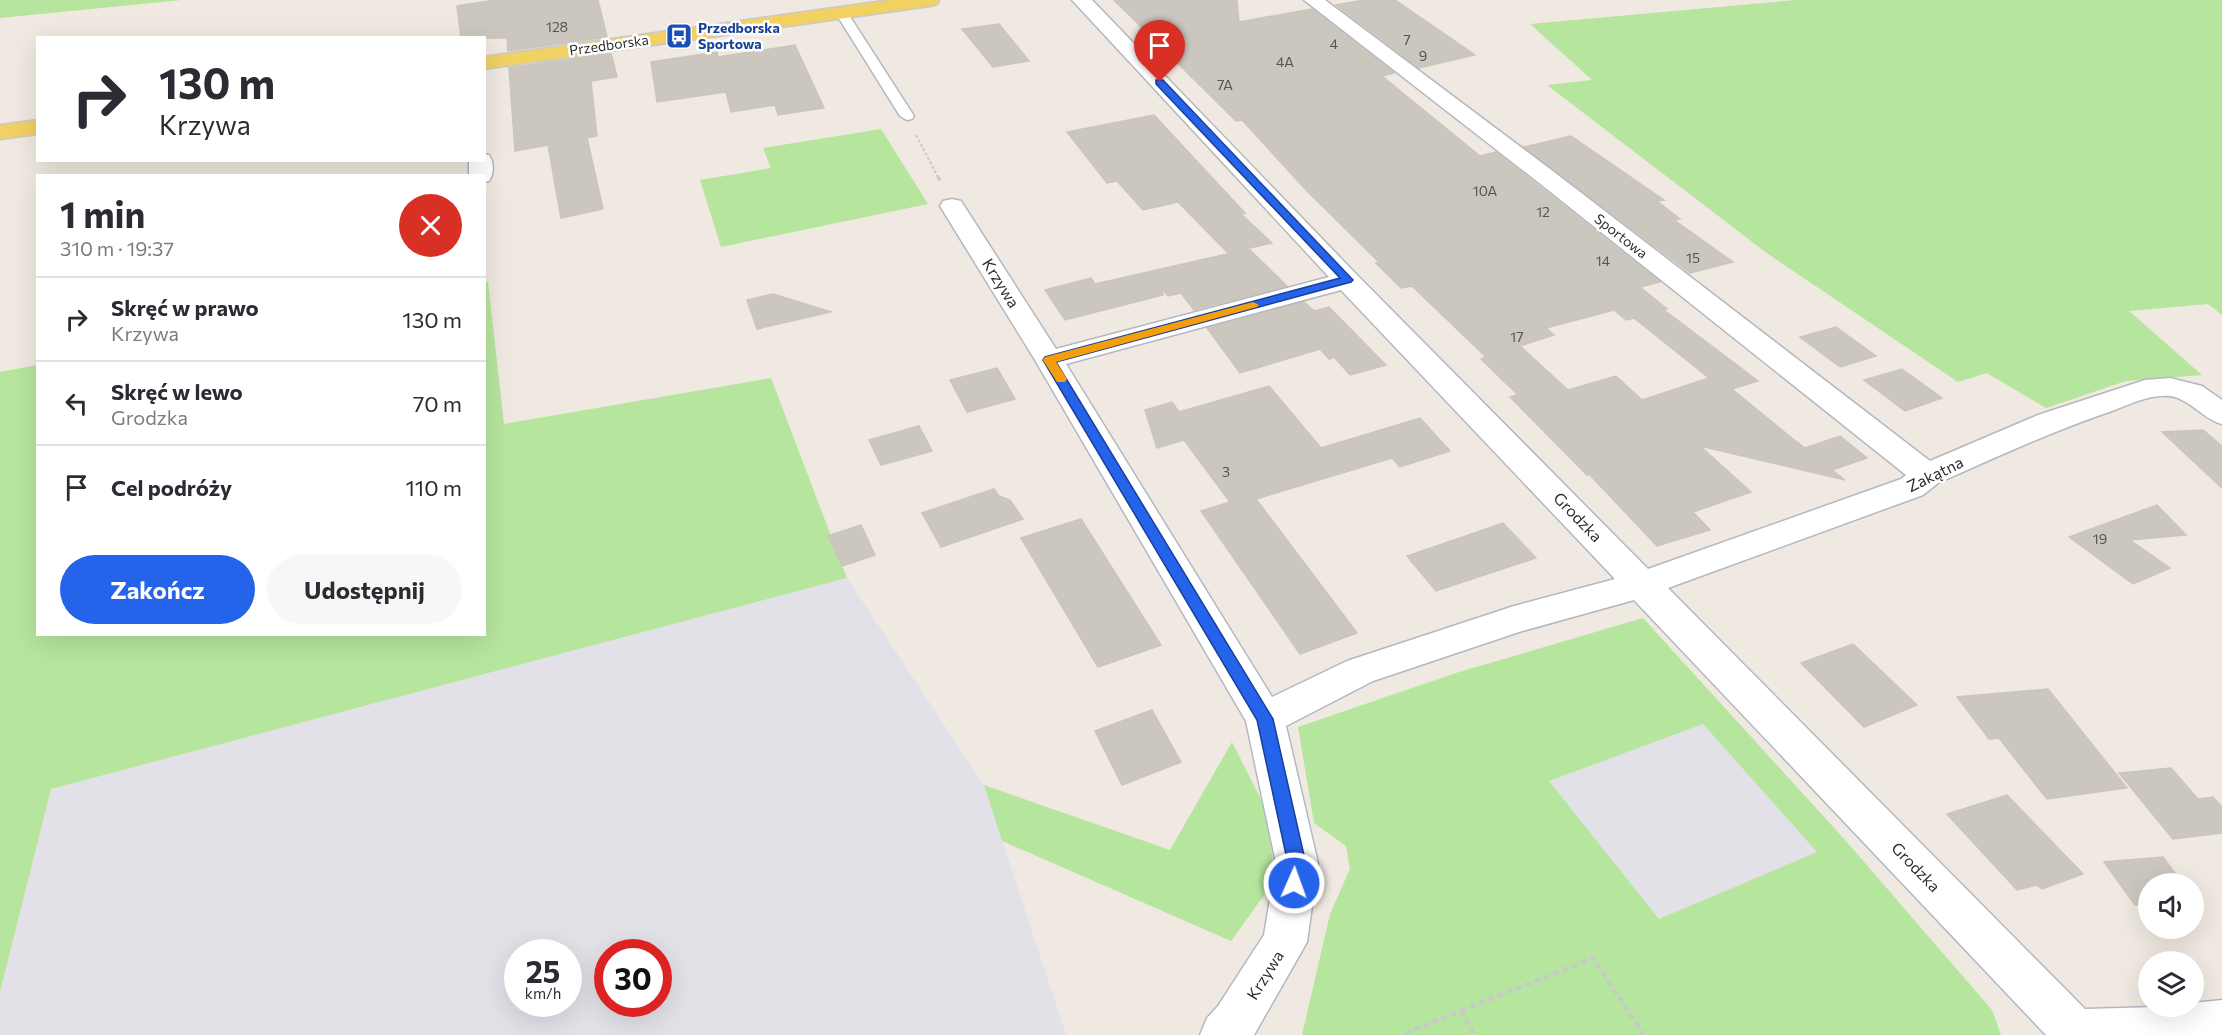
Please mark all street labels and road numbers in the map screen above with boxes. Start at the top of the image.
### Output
street label: Przedborska [568,31,650,58]
street label: Sportowa [1591,210,1651,262]
street label: Krzywa [979,255,1024,311]
street label: Zakątna [1904,452,1966,495]
street label: Grodzka [1550,488,1607,545]
street label: Grodzka [1888,838,1945,895]
street label: Krzywa [1242,947,1287,1003]

